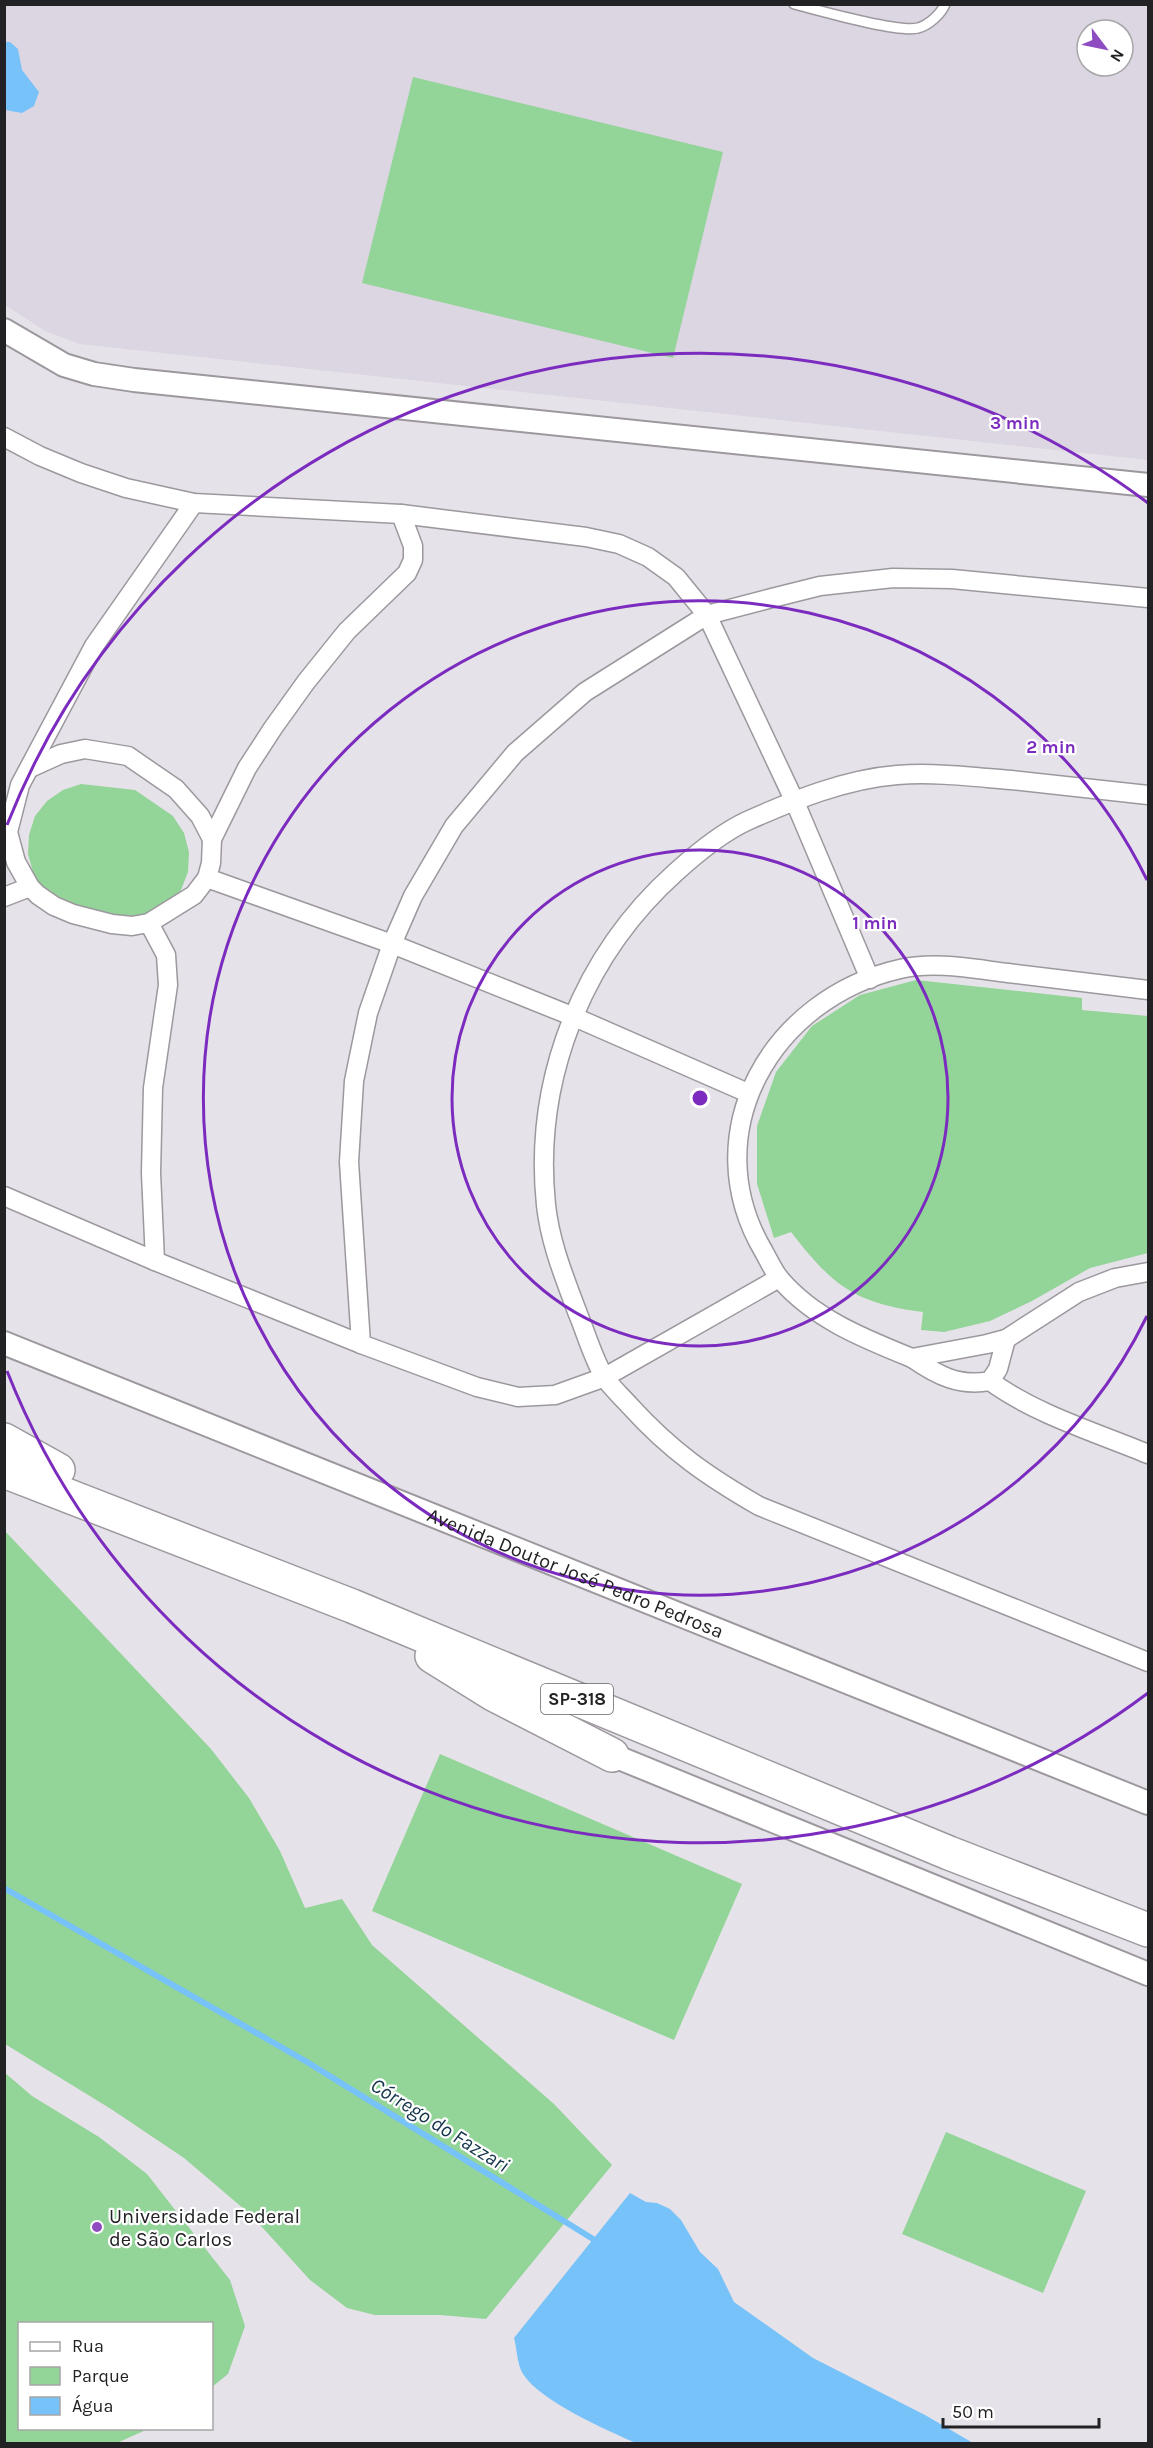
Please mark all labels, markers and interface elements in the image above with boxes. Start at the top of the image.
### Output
north arrow [1075,18,1135,78]
text: N [1106,46,1128,66]
text: 3 min [990,412,1040,434]
text: 2 min [1026,736,1076,758]
text: 1 min [852,912,898,934]
centre of rings [690,1088,710,1108]
street label: Avenida Doutor José Pedro Pedrosa [424,1503,727,1643]
road number: SP-318 [541,1684,613,1714]
water label: Córrego do Fazzari [366,2073,514,2177]
place label: Universidade Federal de São Carlos [109,2205,300,2251]
marker: Universidade Federal de São Carlos [90,2220,104,2234]
legend [18,2322,213,2430]
text: Rua [72,2335,104,2357]
text: Parque [72,2365,129,2387]
scale bar [943,2391,1099,2429]
text: Água [72,2394,113,2417]
text: 50 m [952,2401,994,2423]

